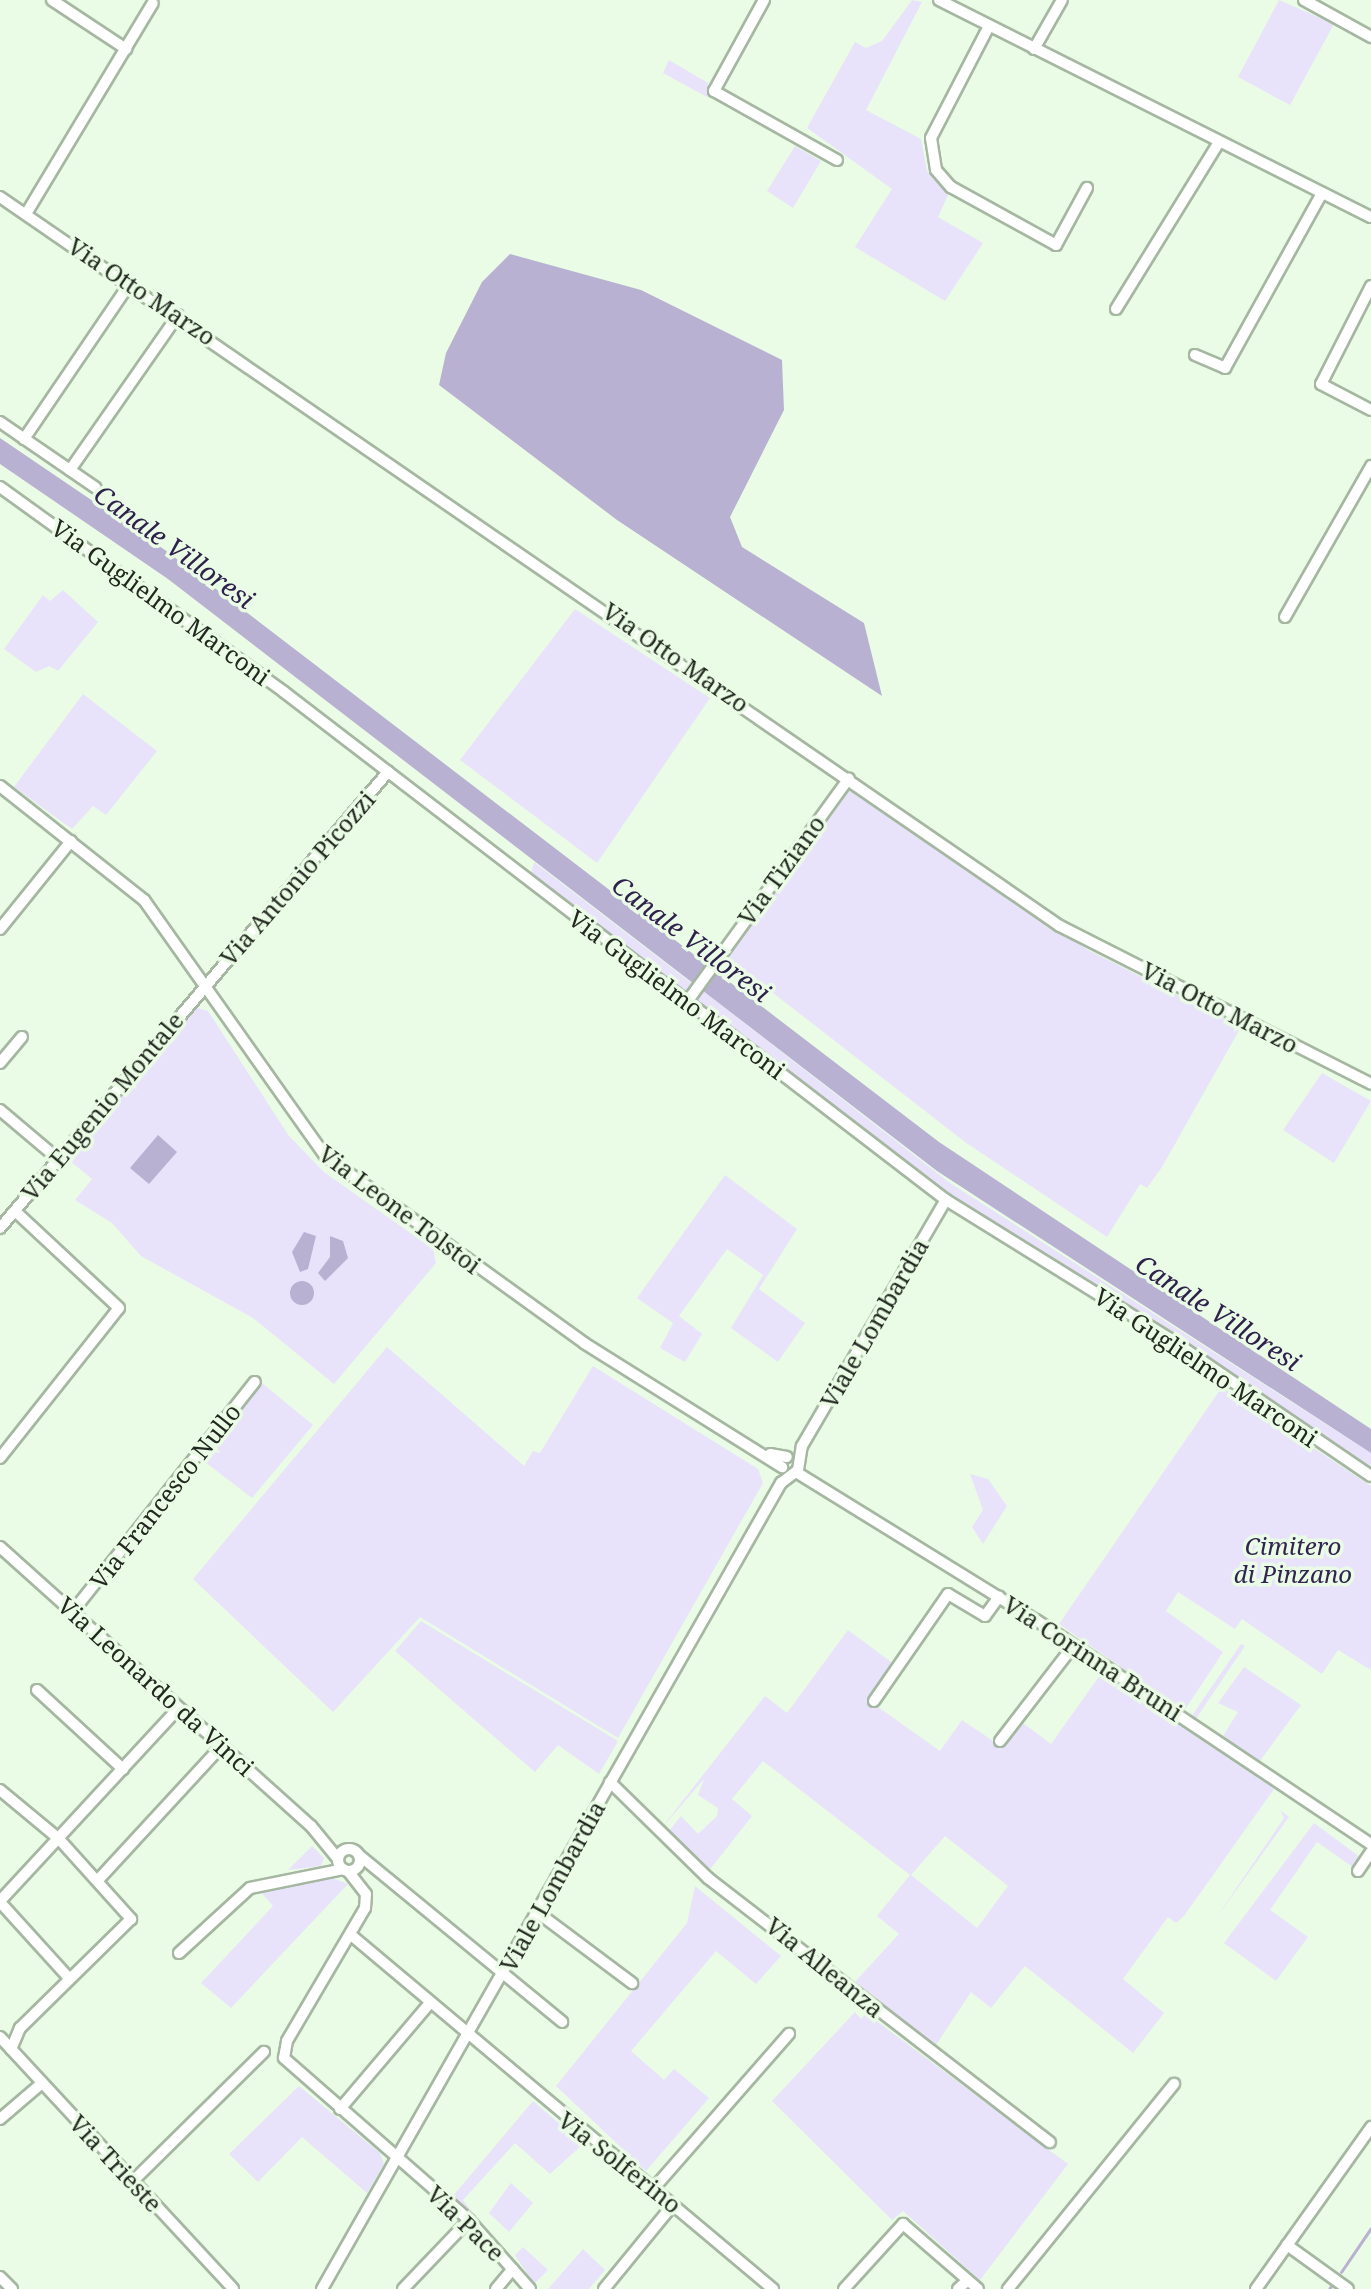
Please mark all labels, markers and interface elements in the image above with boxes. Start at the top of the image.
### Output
street label: Via Otto Marzo [63,231,221,351]
water label: Canale Villoresi [88,479,260,615]
street label: Via Guglielmo Marconi [46,513,276,691]
street label: Via Otto Marzo [597,596,755,718]
street label: Via Antonio Picozzi [213,785,381,971]
street label: Via Tiziano [731,809,831,931]
water label: Canale Villoresi [606,869,776,1009]
street label: Via Guglielmo Marconi [563,903,791,1085]
street label: Via Otto Marzo [1137,955,1303,1059]
street label: Via Eugenio Montale [15,1006,189,1206]
street label: Via Leone Tolstoi [313,1139,487,1279]
street label: Viale Lombardia [814,1233,934,1413]
water label: Canale Villoresi [1130,1248,1306,1378]
street label: Via Guglielmo Marconi [1089,1281,1323,1453]
street label: Via Francesco Nullo [84,1398,246,1594]
park label: Cimitero di Pinzano [1234,1532,1352,1588]
street label: Via Corinna Bruni [998,1589,1188,1727]
street label: Via Leonardo da Vinci [52,1590,260,1782]
street label: Viale Lombardia [493,1796,611,1976]
street label: Via Alleanza [760,1911,890,2023]
street label: Via Solferino [553,2105,687,2219]
street label: Via Trieste [64,2108,168,2218]
street label: Via Pace [421,2179,511,2267]

